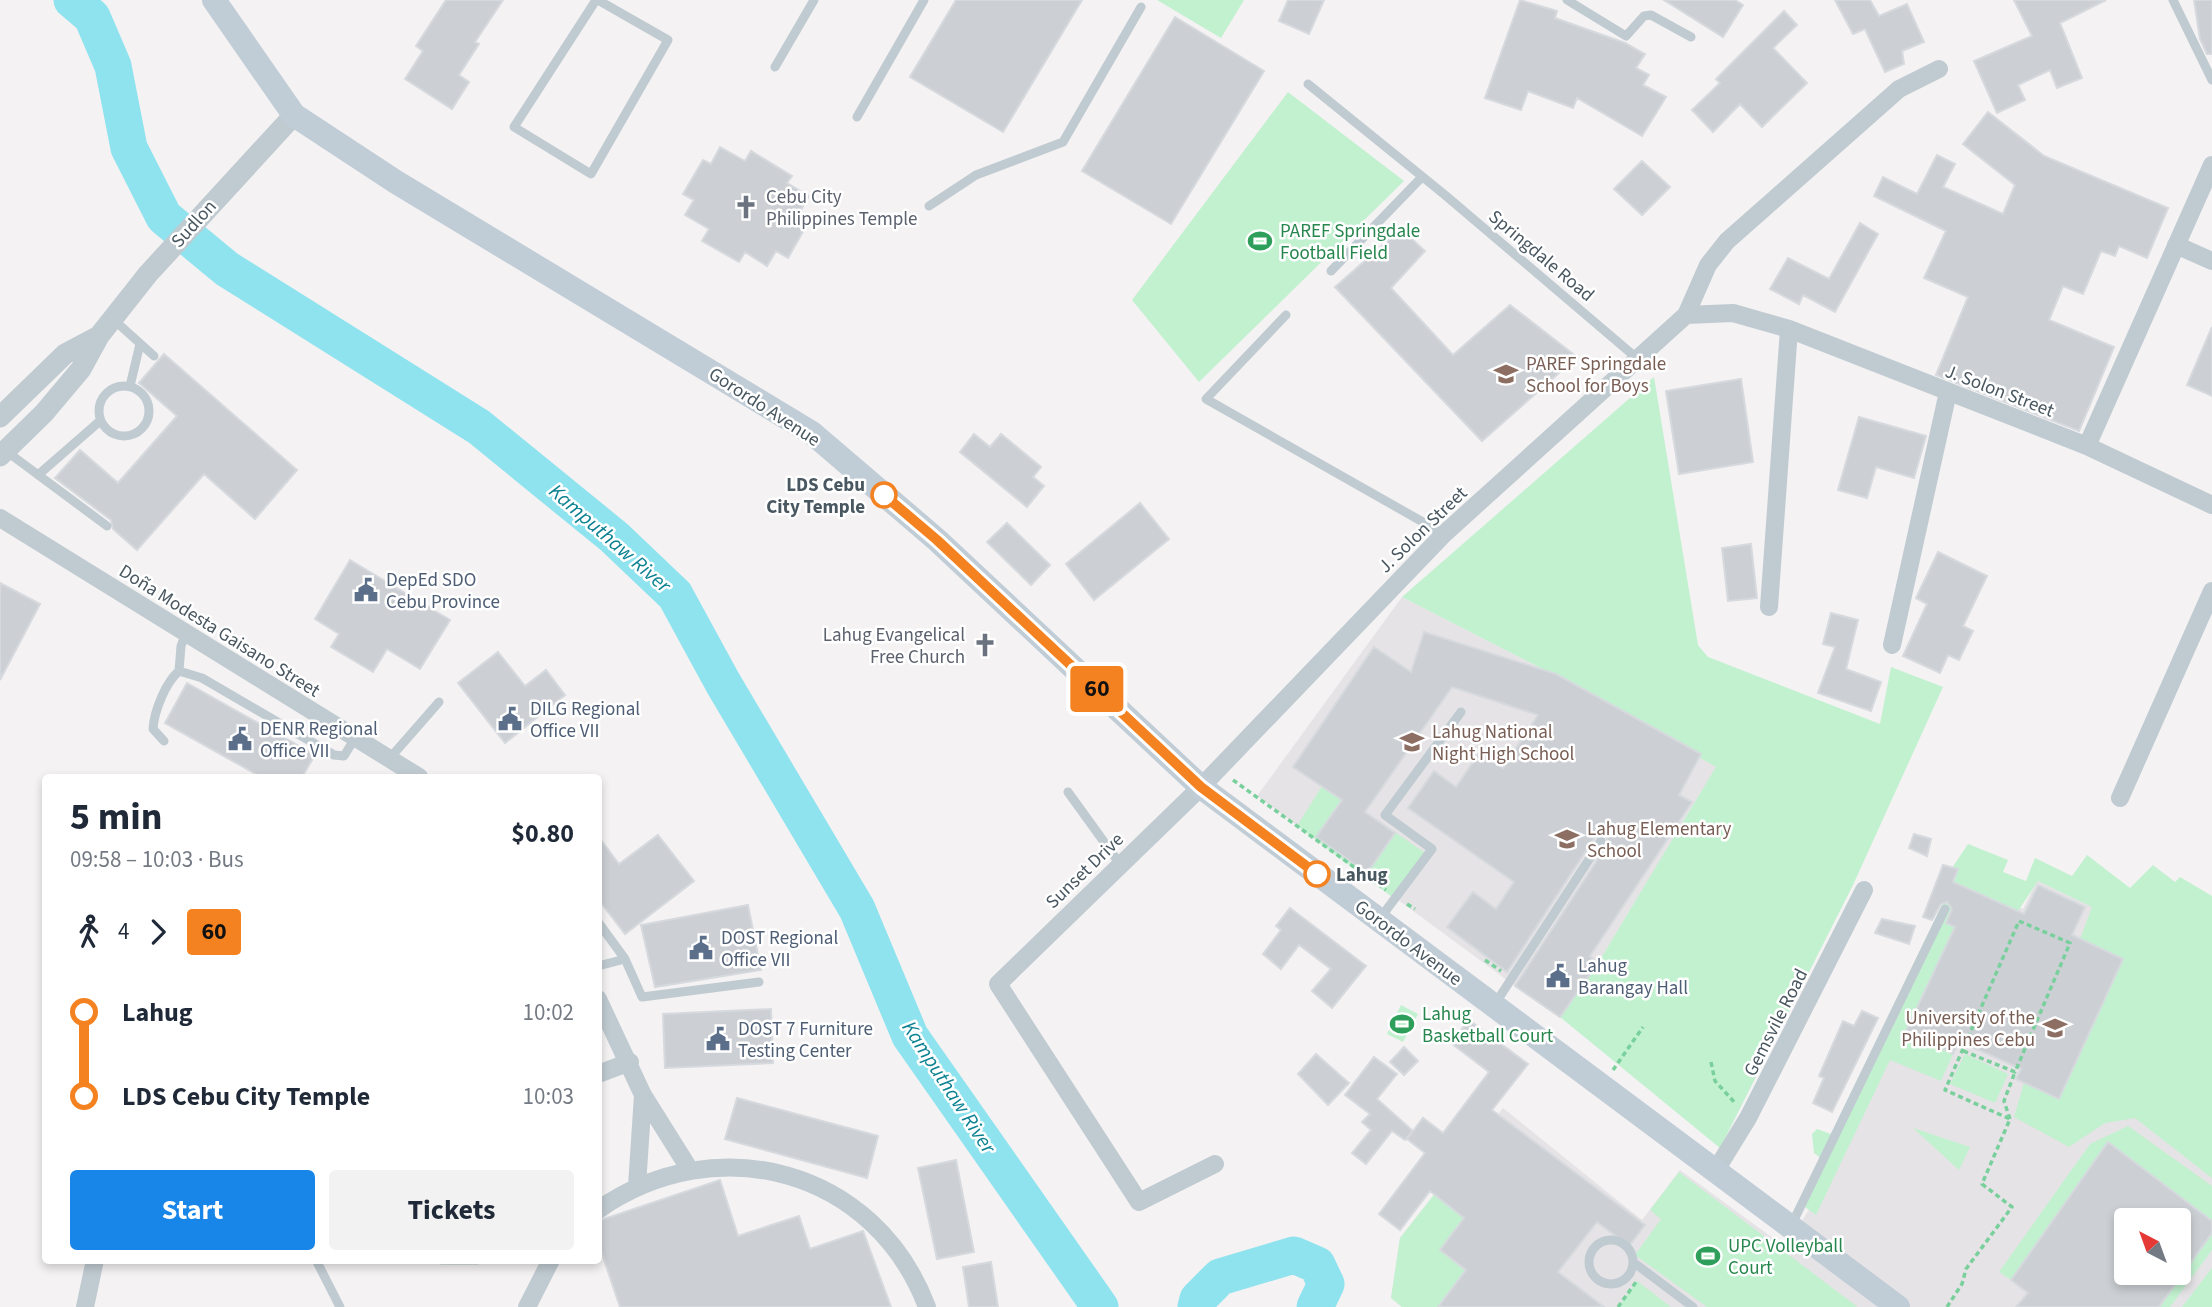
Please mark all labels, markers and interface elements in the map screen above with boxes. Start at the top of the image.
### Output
place label: Cebu City Philippines Temple [766,184,918,233]
church icon: Cebu City Philippines Temple [732,193,760,221]
street label: Sudlon [165,194,223,254]
street label: Springdale Road [1482,204,1600,308]
place label: PAREF Springdale Football Field [1280,218,1420,267]
sports icon: PAREF Springdale Football Field [1246,227,1274,255]
place label: PAREF Springdale School for Boys [1526,351,1666,400]
street label: J. Solon Street [1941,358,2058,425]
school or university icon: PAREF Springdale School for Boys [1492,360,1520,388]
street label: Gorordo Avenue [703,361,825,454]
place label: LDS Cebu City Temple [766,472,865,521]
water label: Kamputhaw River [542,476,678,600]
street label: J. Solon Street [1372,480,1474,580]
marker: LDS Cebu City Temple [871,482,897,508]
street label: Doña Modesta Gaisano Street [113,558,325,705]
place label: DepEd SDO Cebu Province [386,567,500,616]
public building icon: DepEd SDO Cebu Province [352,576,380,604]
place label: Lahug Evangelical Free Church [823,622,965,671]
church icon: Lahug Evangelical Free Church [971,631,999,659]
line badge: 60 [1066,666,1128,712]
text: 60 [1084,671,1110,706]
place label: DILG Regional Office VII [530,696,640,745]
public building icon: DILG Regional Office VII [496,705,524,733]
place label: DENR Regional Office VII [260,716,378,765]
place label: Lahug National Night High School [1432,719,1575,768]
public building icon: DENR Regional Office VII [226,725,254,753]
school or university icon: Lahug National Night High School [1398,728,1426,756]
text: 5 min [70,790,162,844]
text: $0.80 [511,815,574,852]
place label: Lahug Elementary School [1587,816,1731,865]
school or university icon: Lahug Elementary School [1553,825,1581,853]
street label: Sunset Drive [1040,827,1130,915]
text: 09:58 – 10:03 · Bus [70,843,244,876]
marker: Lahug [1304,861,1330,887]
place label: Lahug [1336,862,1388,889]
street label: Gorordo Avenue [1349,894,1467,993]
icon: walk [70,913,108,951]
icon: forward [139,913,177,951]
text: 60 [201,914,227,949]
text: 4 [118,915,129,948]
place label: DOST Regional Office VII [721,925,838,974]
public building icon: DOST Regional Office VII [687,934,715,962]
place label: Lahug Barangay Hall [1578,953,1688,1002]
public building icon: Lahug Barangay Hall [1544,962,1572,990]
street label: Gemsvile Road [1738,964,1815,1081]
text: Lahug [122,994,193,1031]
text: 10:02 [523,996,574,1029]
place label: Lahug Basketball Court [1422,1001,1554,1050]
place label: University of the Philippines Cebu [1901,1005,2035,1054]
sports icon: Lahug Basketball Court [1388,1010,1416,1038]
school or university icon: University of the Philippines Cebu [2041,1014,2069,1042]
water label: Kamputhaw River [895,1015,1004,1160]
place label: DOST 7 Furniture Testing Center [738,1016,873,1065]
public building icon: DOST 7 Furniture Testing Center [704,1025,732,1053]
text: LDS Cebu City Temple [122,1078,370,1115]
text: 10:03 [523,1080,574,1113]
button: Start [70,1170,315,1250]
button: Tickets [329,1170,574,1250]
north arrow [2114,1208,2191,1284]
map controls [2114,1208,2191,1285]
place label: UPC Volleyball Court [1728,1233,1843,1282]
sports icon: UPC Volleyball Court [1694,1242,1722,1270]

